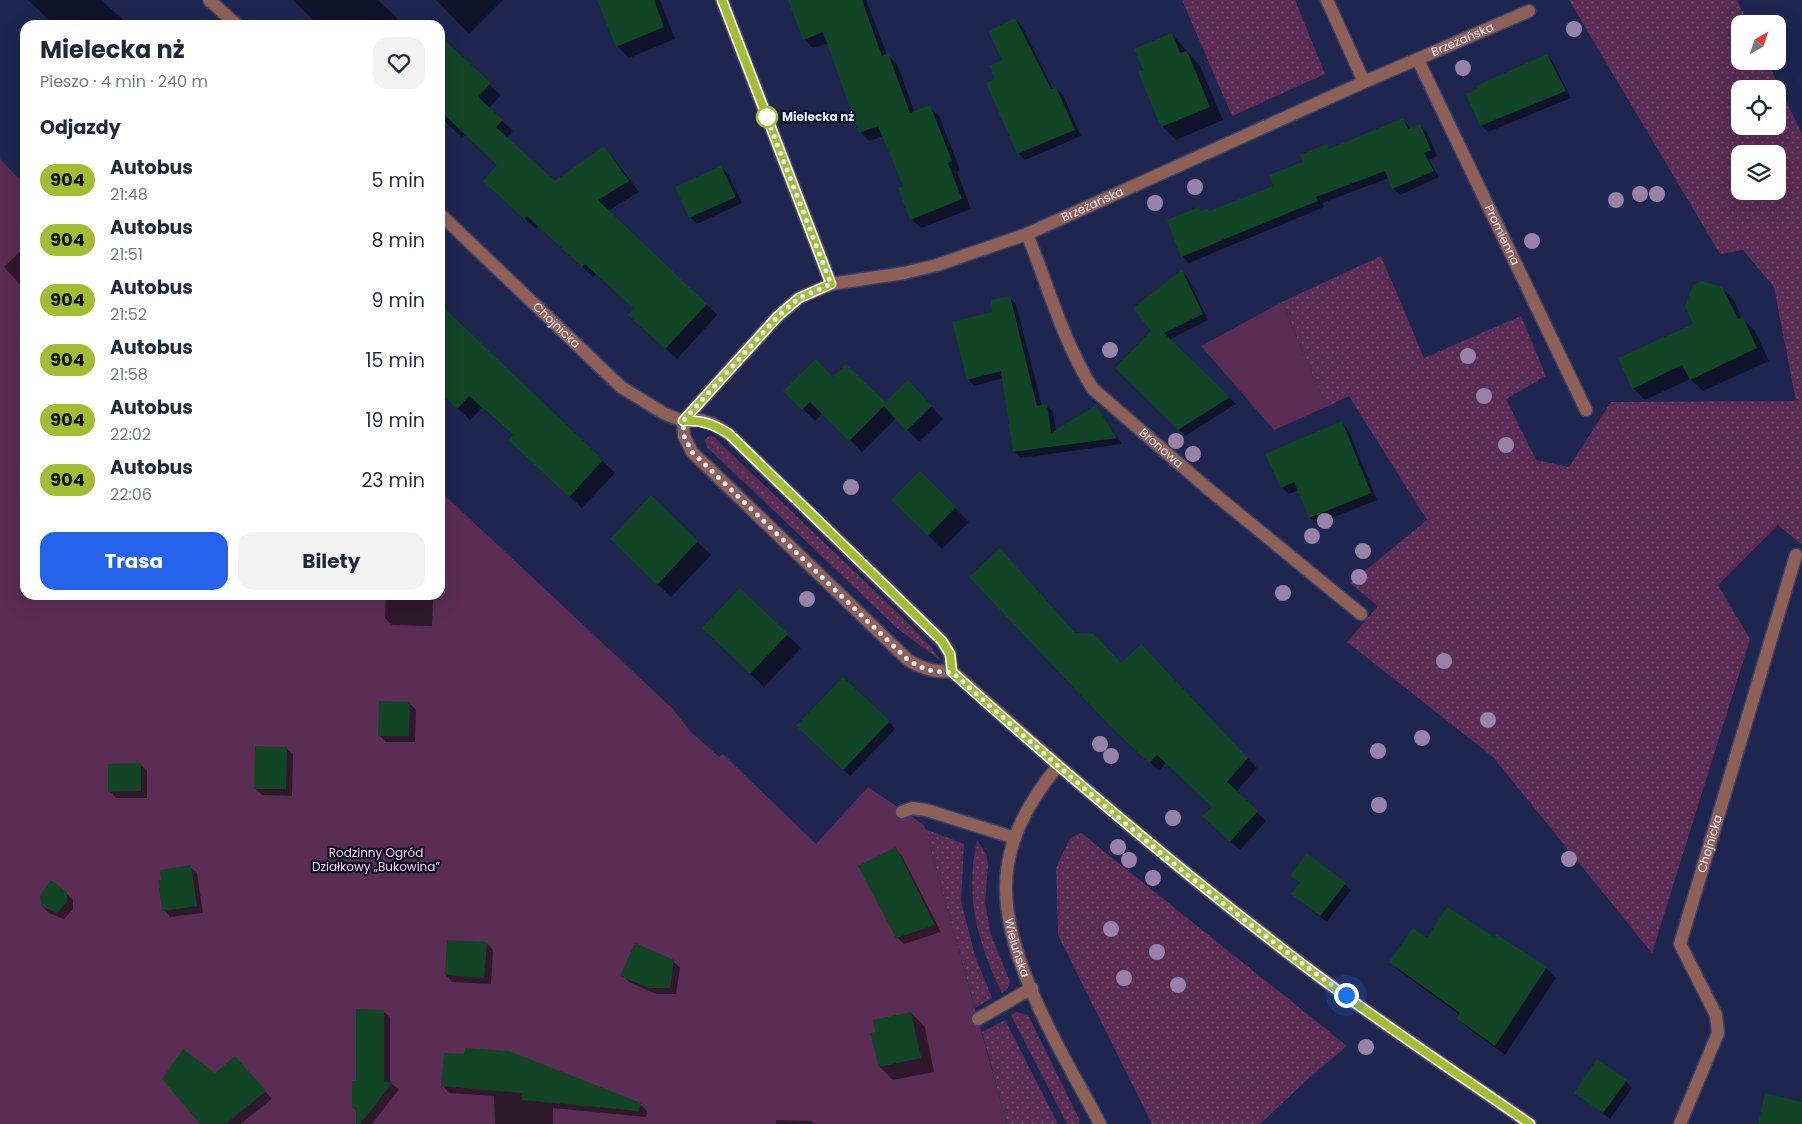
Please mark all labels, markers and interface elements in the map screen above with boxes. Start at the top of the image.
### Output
north arrow [1731,15,1786,70]
map controls [1731,15,1786,200]
street label: Brzeżańska [1428,18,1496,60]
text: Mielecka nż [40,33,185,66]
button: heart [373,37,425,89]
text: Pieszo · 4 min · 240 m [40,70,208,93]
button: locate [1731,80,1786,135]
marker: Mielecka nż [756,106,778,128]
place label: Mielecka nż [782,108,854,125]
text: Odjazdy [40,114,121,141]
button: layers [1731,145,1786,200]
text: Autobus [110,154,193,181]
text: 904 [50,167,85,192]
text: 5 min [372,167,425,194]
text: 21:48 [110,183,148,206]
street label: Brzeżańska [1058,183,1126,225]
street label: Promienna [1481,202,1524,268]
text: Autobus [110,214,193,241]
text: 904 [50,227,85,252]
text: 8 min [372,227,425,254]
text: 21:51 [110,243,143,266]
text: Autobus [110,274,193,301]
text: 904 [50,287,85,312]
text: 9 min [372,287,425,314]
street label: Chojnicka [529,298,584,352]
text: 21:52 [110,303,147,326]
text: Autobus [110,334,193,361]
text: 904 [50,347,85,372]
text: 15 min [366,347,425,374]
text: 21:58 [110,363,148,386]
text: Autobus [110,394,193,421]
text: 904 [50,407,85,432]
text: 19 min [365,407,425,434]
text: 22:02 [110,423,151,446]
street label: Bronowa [1136,424,1187,471]
text: Autobus [110,454,193,481]
text: 904 [50,467,85,492]
text: 23 min [361,467,425,494]
text: 22:06 [110,483,152,506]
button: Trasa [40,532,228,590]
button: Bilety [238,532,425,590]
street label: Chojnicka [1693,812,1726,875]
park label: Rodzinny Ogród Działkowy „Bukowina” [312,844,440,875]
street label: Wieluńska [1001,916,1034,980]
your location [1334,983,1359,1008]

